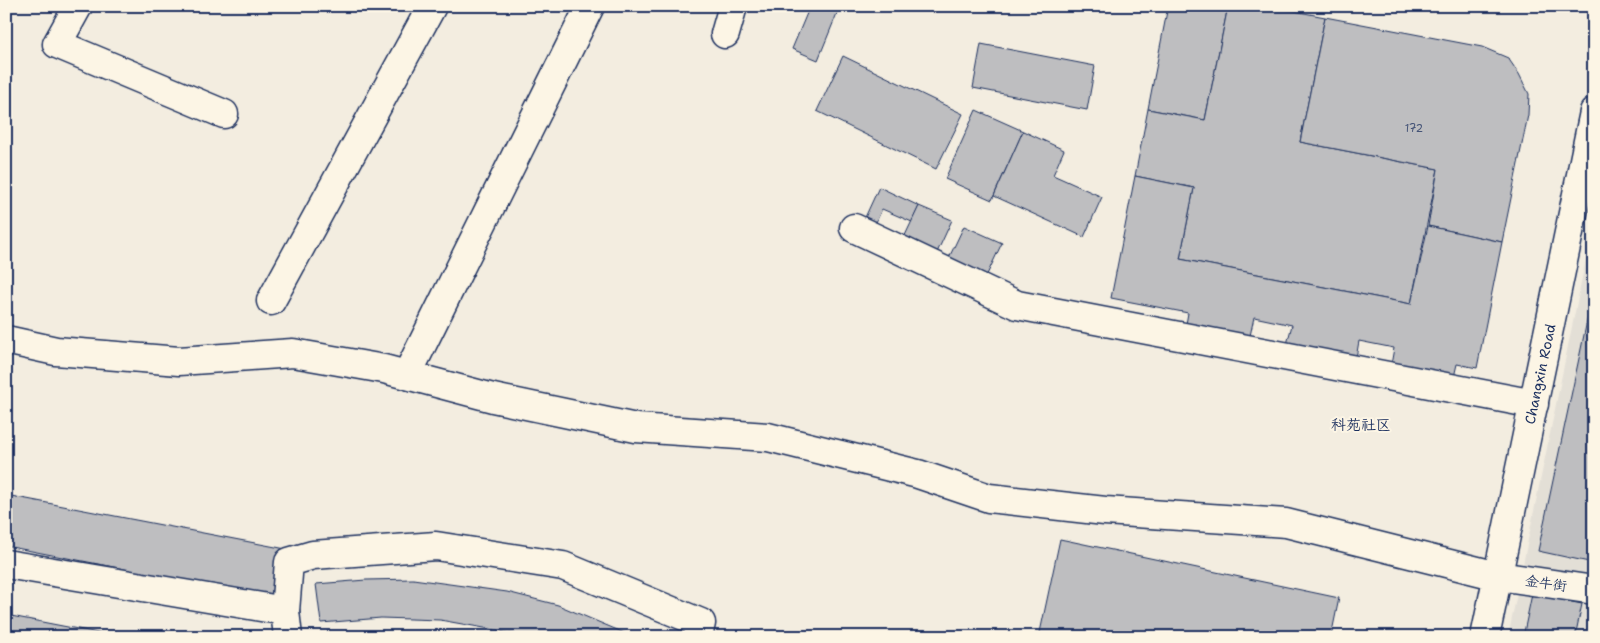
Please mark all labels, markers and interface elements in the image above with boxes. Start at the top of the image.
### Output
house number: 172 [1405,121,1423,136]
street label: Changxin Road [1521,322,1559,426]
district label: 科苑社区 [1331,415,1391,435]
street label: 金牛街 [1524,571,1568,595]

